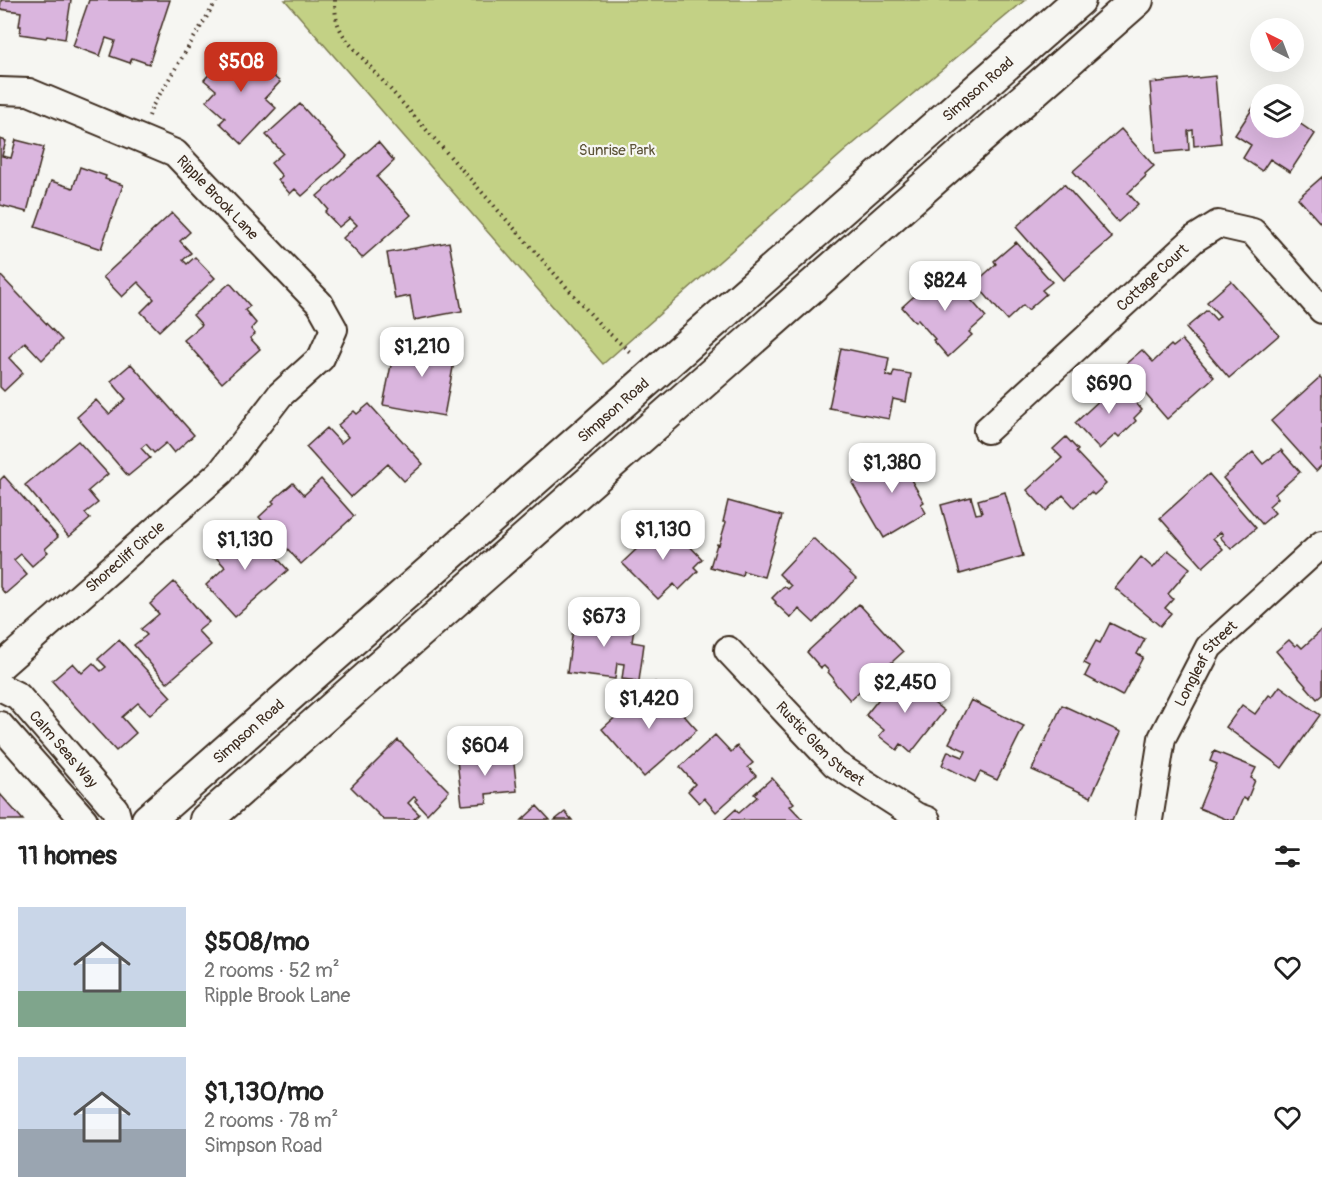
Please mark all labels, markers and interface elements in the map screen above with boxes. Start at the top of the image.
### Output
north arrow [1250,18,1304,72]
map controls [1250,18,1304,138]
pin: $508 [205,42,277,93]
text: $508 [218,49,264,74]
street label: Simpson Road [939,53,1018,126]
button: layers [1250,84,1304,138]
park label: Sunrise Park [579,141,656,160]
street label: Ripple Brook Lane [172,152,263,245]
street label: Cottage Court [1113,239,1193,316]
pin: $824 [909,261,981,312]
text: $824 [923,268,967,293]
pin: $1,210 [373,327,471,378]
text: $1,210 [394,334,450,359]
pin: $690 [1073,364,1145,415]
text: $690 [1086,371,1132,396]
street label: Simpson Road [574,374,653,447]
pin: $1,380 [843,443,941,494]
text: $1,380 [863,450,921,475]
pin: $1,130 [614,510,712,561]
street label: Shorecliff Circle [82,517,169,597]
text: $1,130 [635,517,691,542]
pin: $1,130 [196,520,294,571]
text: $1,130 [217,527,273,552]
pin: $673 [568,597,640,648]
text: $673 [582,604,626,629]
street label: Longleaf Street [1171,616,1242,710]
pin: $2,450 [856,663,954,714]
text: $2,450 [873,670,937,695]
pin: $1,420 [600,679,698,730]
text: $1,420 [619,686,679,711]
street label: Simpson Road [209,695,289,768]
street label: Rustic Glen Street [772,698,869,791]
street label: Calm Seas Way [25,707,102,792]
pin: $604 [449,726,521,777]
text: $604 [461,733,509,758]
text: 11 homes [18,840,117,872]
icon: filters [1271,840,1304,873]
text: $508/mo [204,926,309,958]
icon: home [66,931,138,1003]
icon: heart [1271,951,1304,984]
text: 2 rooms · 52 m² [204,958,340,983]
text: Ripple Brook Lane [204,983,350,1008]
text: $1,130/mo [204,1076,324,1108]
icon: home [66,1081,138,1153]
icon: heart [1271,1101,1304,1134]
text: 2 rooms · 78 m² [204,1108,338,1133]
text: Simpson Road [204,1133,323,1158]

